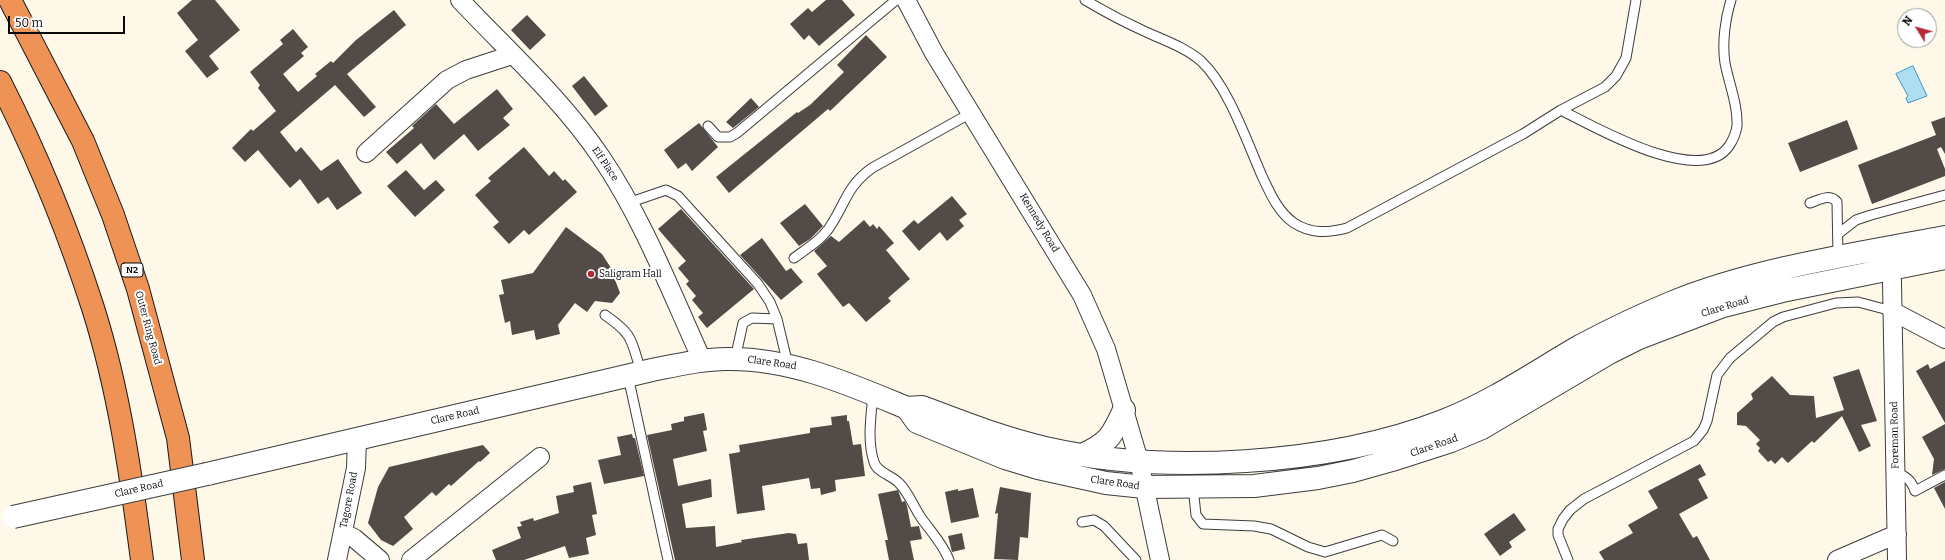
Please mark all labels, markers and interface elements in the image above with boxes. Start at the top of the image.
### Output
scale bar [10,8,127,34]
north arrow [1897,8,1937,48]
text: N [1900,14,1916,28]
text: 50 m [15,16,43,30]
street label: Elf Place [589,144,621,184]
street label: Kennedy Road [1017,191,1061,255]
road number: N2 [121,263,143,277]
place label: Saligram Hall [599,268,662,280]
marker: Saligram Hall [586,269,596,279]
street label: Outer Ring Road [132,290,164,366]
street label: Clare Road [1700,294,1750,320]
street label: Clare Road [747,354,797,372]
street label: Foreman Road [1888,401,1902,469]
street label: Clare Road [430,405,480,427]
street label: Clare Road [1409,432,1459,460]
street label: Tagore Road [338,471,360,529]
street label: Clare Road [1090,474,1140,492]
street label: Clare Road [114,478,164,500]

